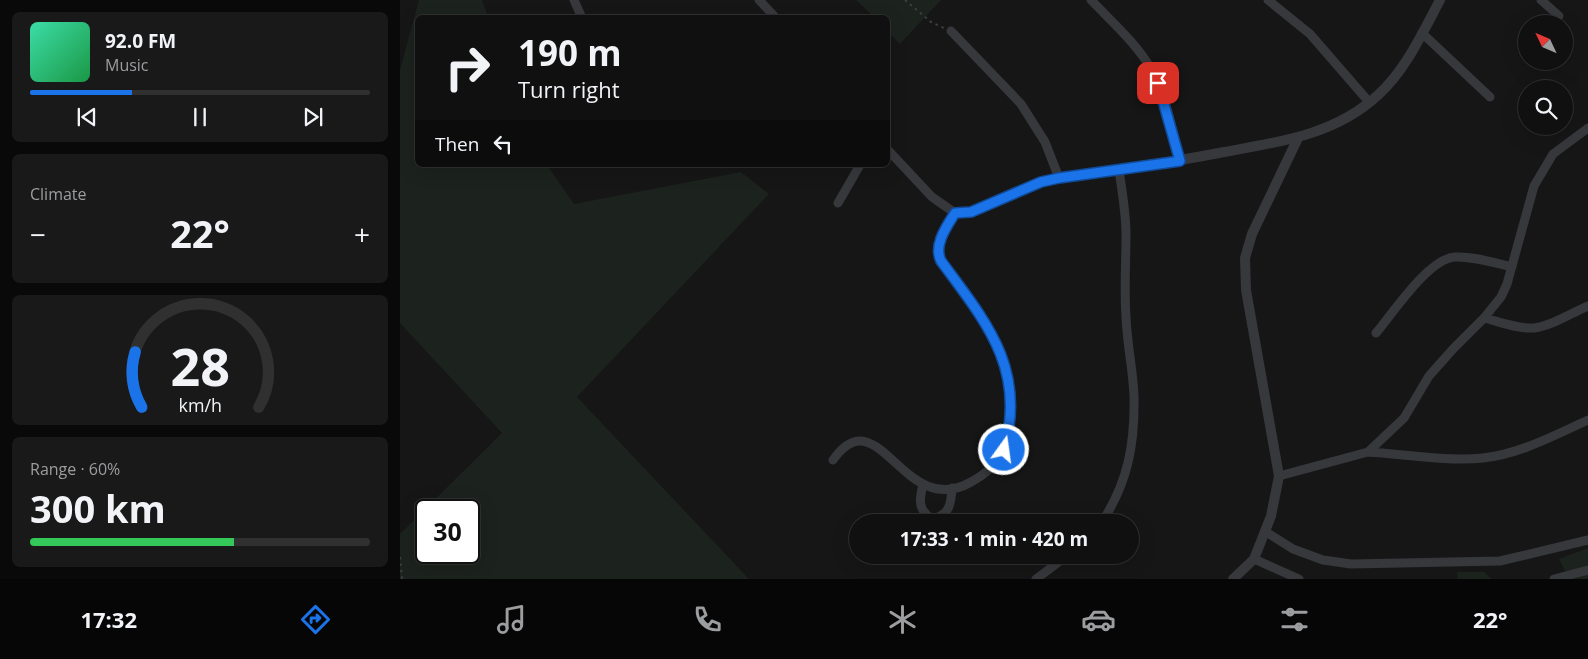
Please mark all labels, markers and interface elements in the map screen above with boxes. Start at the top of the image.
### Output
north arrow [1518,15,1572,70]
map controls [1518,15,1573,135]
text: 92.0 FM [105,28,176,54]
text: 190 m [518,29,622,76]
icon: right [435,35,500,100]
text: Music [105,54,149,76]
pin [1137,62,1179,104]
icon: arrive [1144,69,1172,97]
text: Turn right [518,74,620,104]
button: search [1518,80,1573,135]
icon: previous [73,103,101,131]
icon: pause [186,103,214,131]
icon: next [299,103,327,131]
icon: left [489,130,517,158]
text: Then [435,131,479,157]
text: Climate [30,183,87,205]
text: 22° [170,207,230,259]
text: − [30,215,46,253]
text: + [354,215,370,253]
text: 28 [170,330,230,401]
text: km/h [178,393,222,417]
position arrow [977,423,1029,475]
text: Range · 60% [30,458,120,480]
text: 300 km [30,482,166,534]
speed limit sign: 30 [415,499,480,564]
text: 17:33 · 1 min · 420 m [900,526,1088,552]
icon: directions [298,602,333,637]
icon: music [494,602,529,637]
icon: phone [690,602,725,637]
icon: climate [885,602,920,637]
icon: car [1081,602,1116,637]
icon: filters [1277,602,1312,637]
text: 17:32 [80,604,137,634]
text: 22° [1473,604,1508,634]

